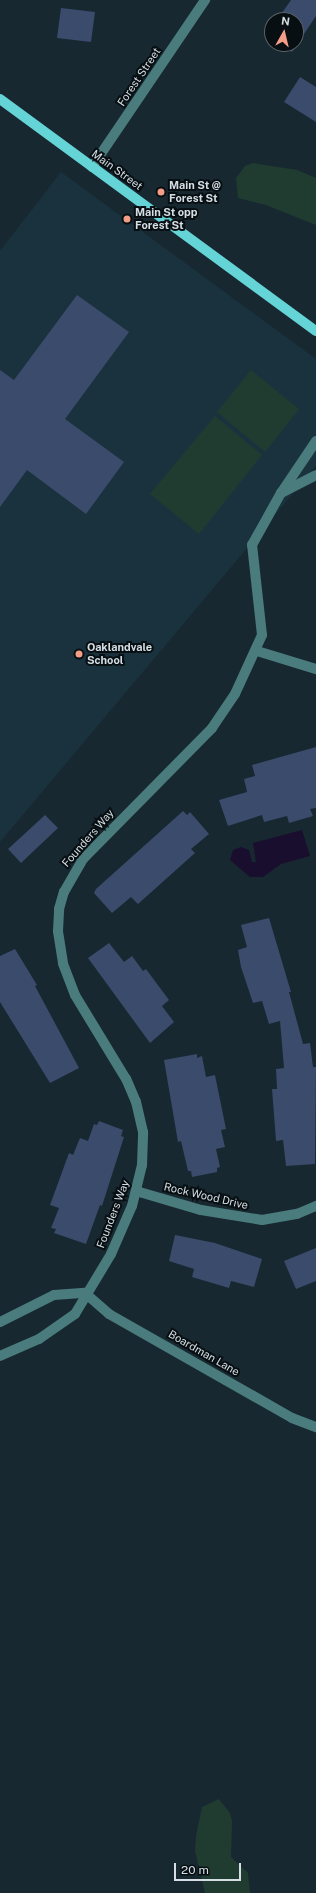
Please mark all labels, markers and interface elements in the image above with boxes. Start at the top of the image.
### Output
north arrow [264,12,304,52]
text: N [280,15,291,28]
street label: Forest Street [115,45,163,109]
street label: Main Street [89,147,145,193]
place label: Main St @ Forest St [169,179,221,205]
marker: Main St @ Forest St [156,187,166,197]
place label: Main St opp Forest St [135,206,197,232]
marker: Main St opp Forest St [122,214,132,224]
place label: Oaklandvale School [87,641,152,667]
marker: Oaklandvale School [74,649,84,659]
street label: Founders Way [59,806,117,870]
street label: Founders Way [94,1178,132,1250]
street label: Rock Wood Drive [163,1180,249,1212]
street label: Boardman Lane [166,1327,242,1379]
scale bar [176,1855,243,1881]
text: 20 m [181,1863,209,1877]

